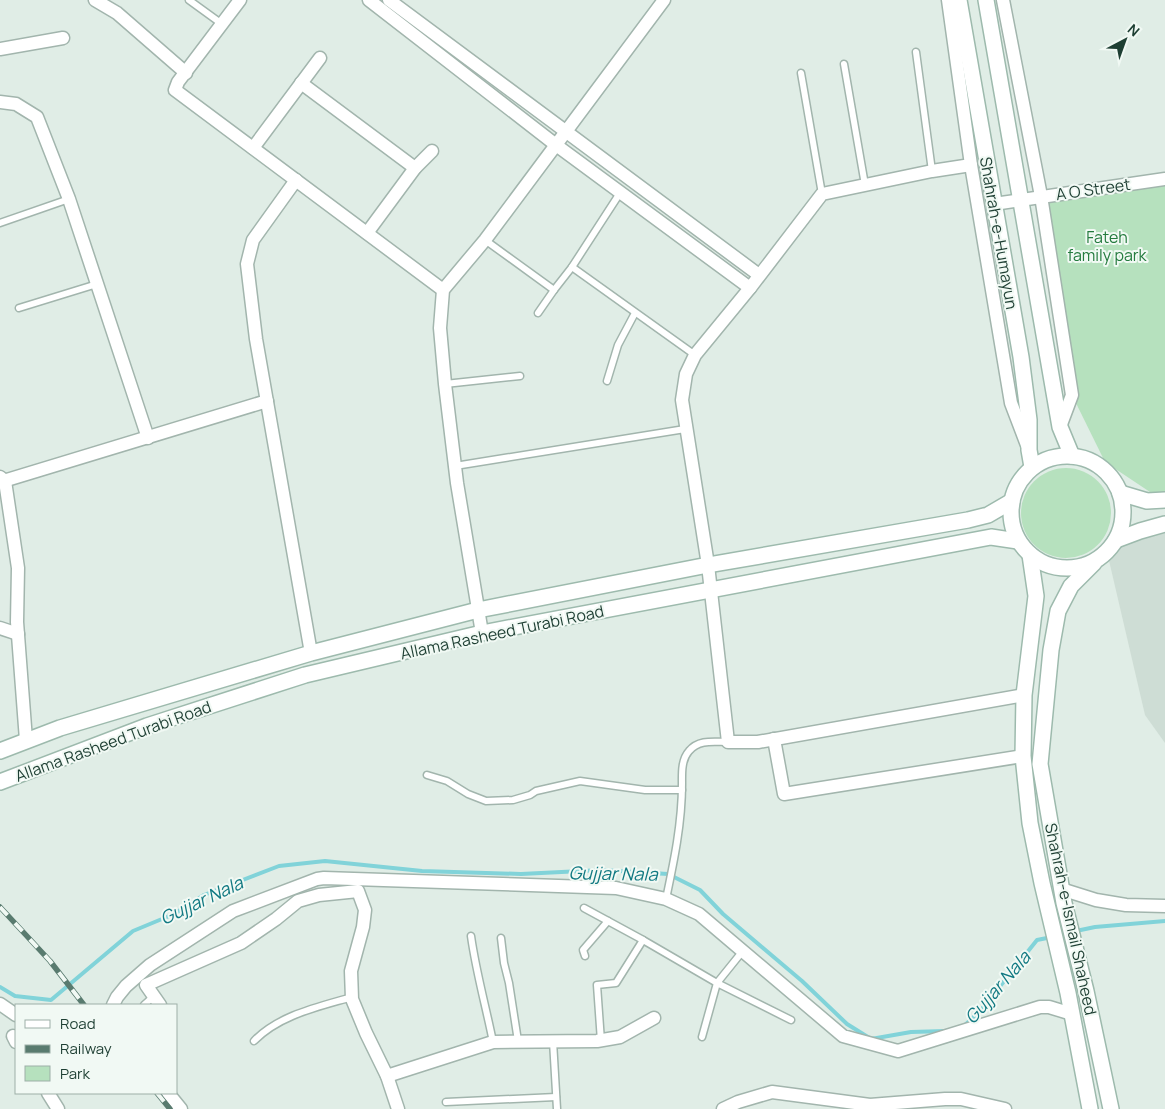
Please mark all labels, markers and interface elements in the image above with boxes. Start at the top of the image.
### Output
north arrow [1100,15,1150,65]
text: N [1124,19,1144,40]
street label: Shahrah-e-Humayun [975,155,1023,311]
street label: A O Street [1054,173,1132,205]
park label: Fateh family park [1067,226,1148,266]
street label: Allama Rasheed Turabi Road [398,600,606,664]
street label: Allama Rasheed Turabi Road [12,695,214,787]
street label: Shahrah-e-Ismail Shaheed [1040,821,1102,1017]
water label: Gujjar Nala [568,860,659,886]
water label: Gujjar Nala [156,870,247,930]
water label: Gujjar Nala [959,945,1036,1028]
legend [15,1004,178,1094]
text: Road [60,1013,96,1034]
text: Railway [60,1038,112,1059]
text: Park [60,1063,90,1084]

